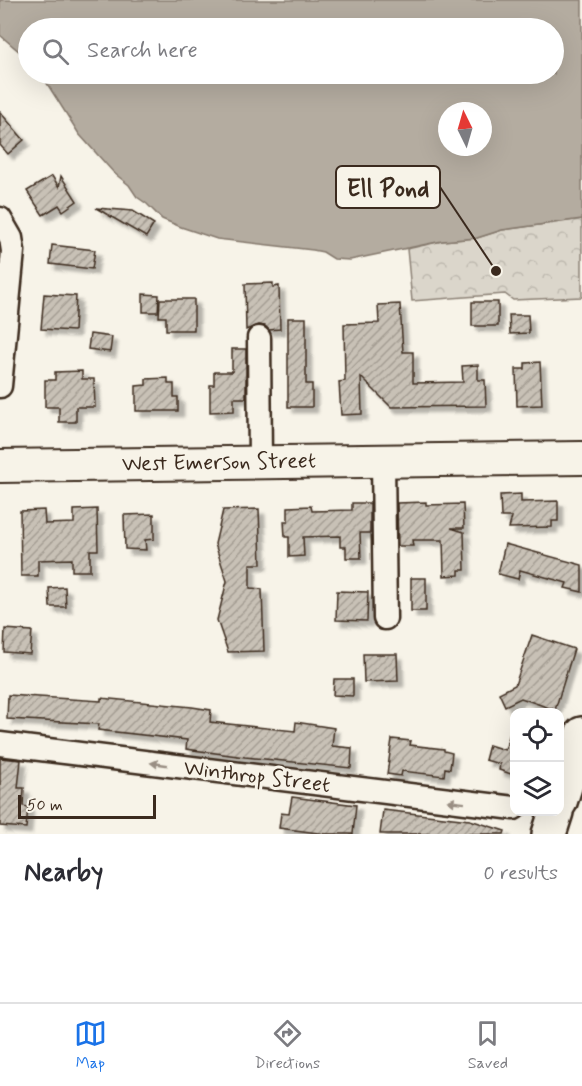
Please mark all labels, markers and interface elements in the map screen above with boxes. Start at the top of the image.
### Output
search box [18,18,564,84]
icon: search [39,35,72,68]
text: Search here [87,37,198,65]
north arrow [438,102,492,156]
callout: Ell Pond [336,166,440,208]
text: Ell Pond [347,174,429,205]
street label: West Emerson Street [122,447,316,479]
map controls [510,708,564,816]
button: locate [510,708,564,762]
street label: Winthrop Street [182,754,332,800]
one-way arrow [149,759,168,769]
button: layers [510,762,564,816]
scale bar [18,792,156,820]
text: 50 m [27,795,63,816]
one-way arrow [447,797,466,806]
text: Nearby [24,856,103,890]
text: 0 results [484,860,558,887]
tab: Map [74,1017,107,1074]
tab: Directions [254,1017,320,1074]
tab: Saved [468,1017,508,1074]

